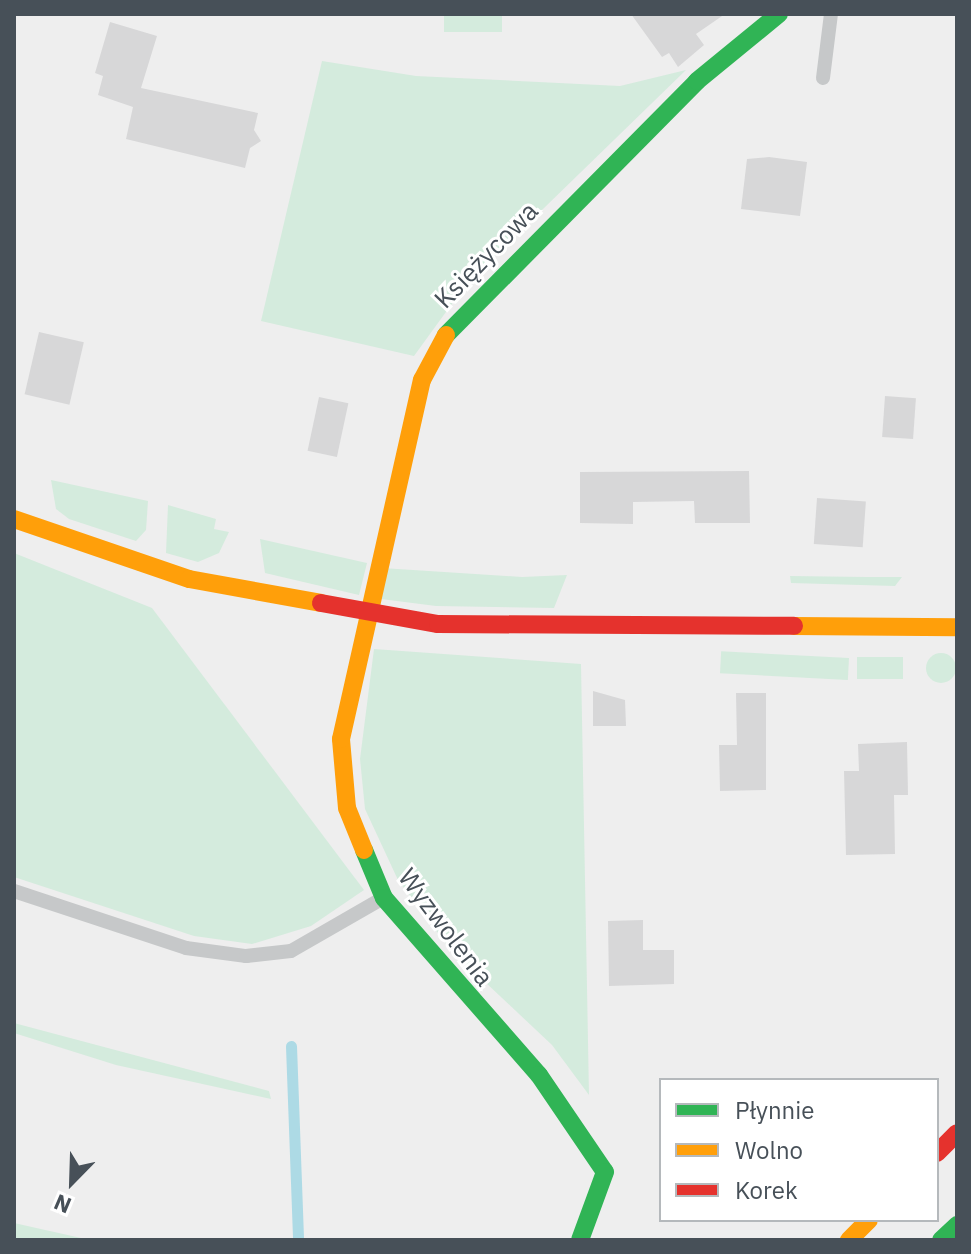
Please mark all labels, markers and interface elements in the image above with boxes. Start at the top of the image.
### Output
street label: Księżycowa [428,195,544,315]
street label: Wyzwolenia [392,862,500,992]
legend [659,1078,939,1222]
text: Płynnie [735,1094,814,1126]
text: Wolno [735,1134,803,1166]
north arrow [32,1142,112,1222]
text: Korek [735,1174,798,1206]
text: N [49,1188,75,1221]

